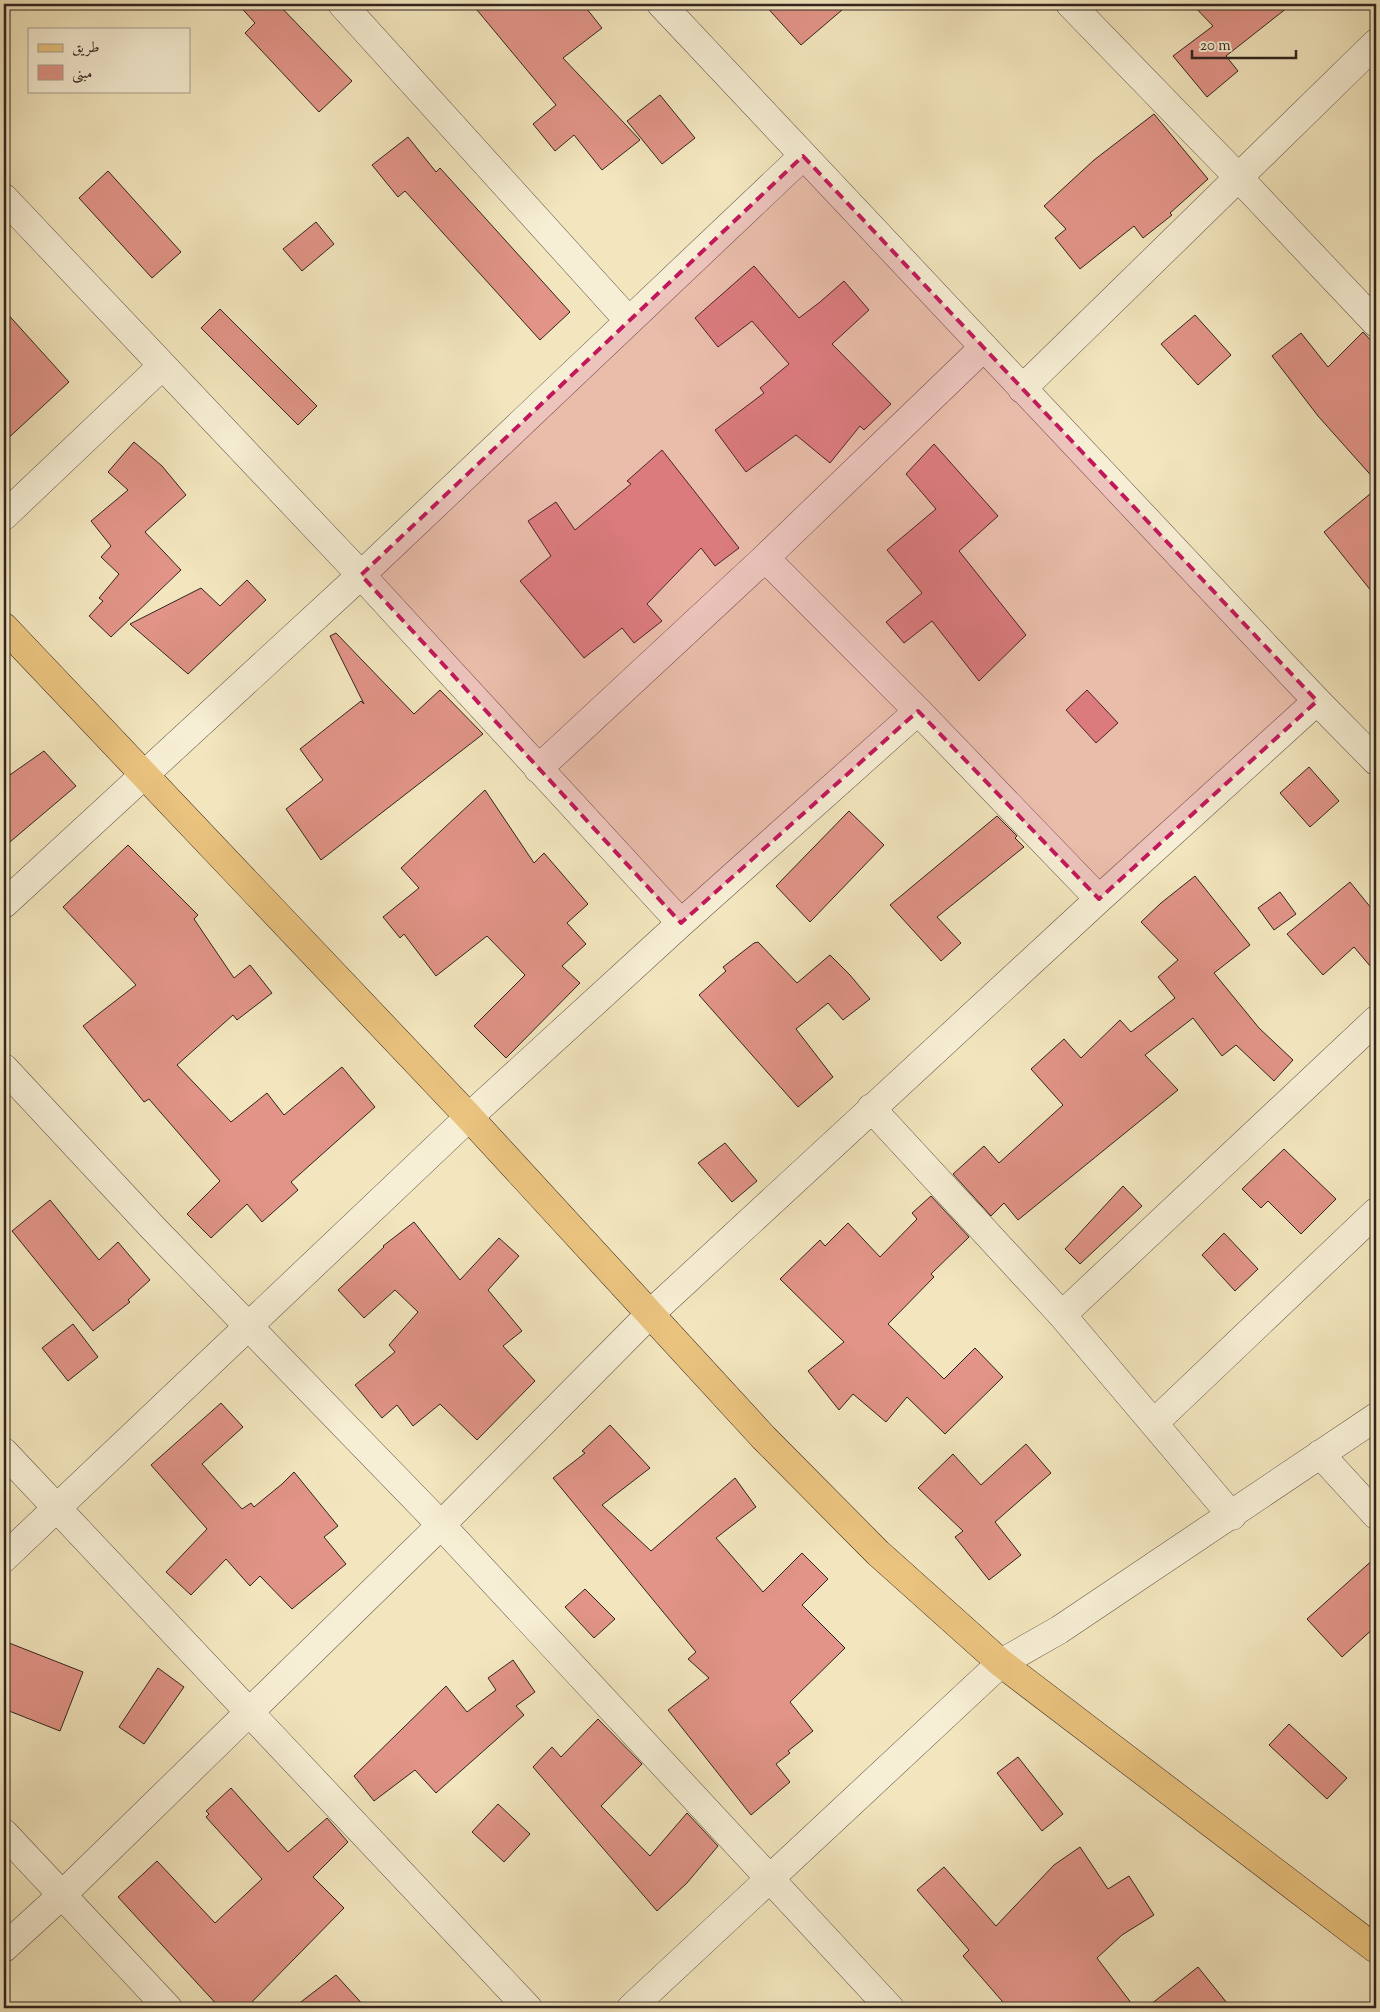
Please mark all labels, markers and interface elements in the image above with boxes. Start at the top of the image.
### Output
legend [28,28,190,92]
scale bar [1192,28,1296,60]
text: 20 m [1200,36,1231,57]
text: طريق [72,38,99,59]
text: مبنى [72,64,92,85]

